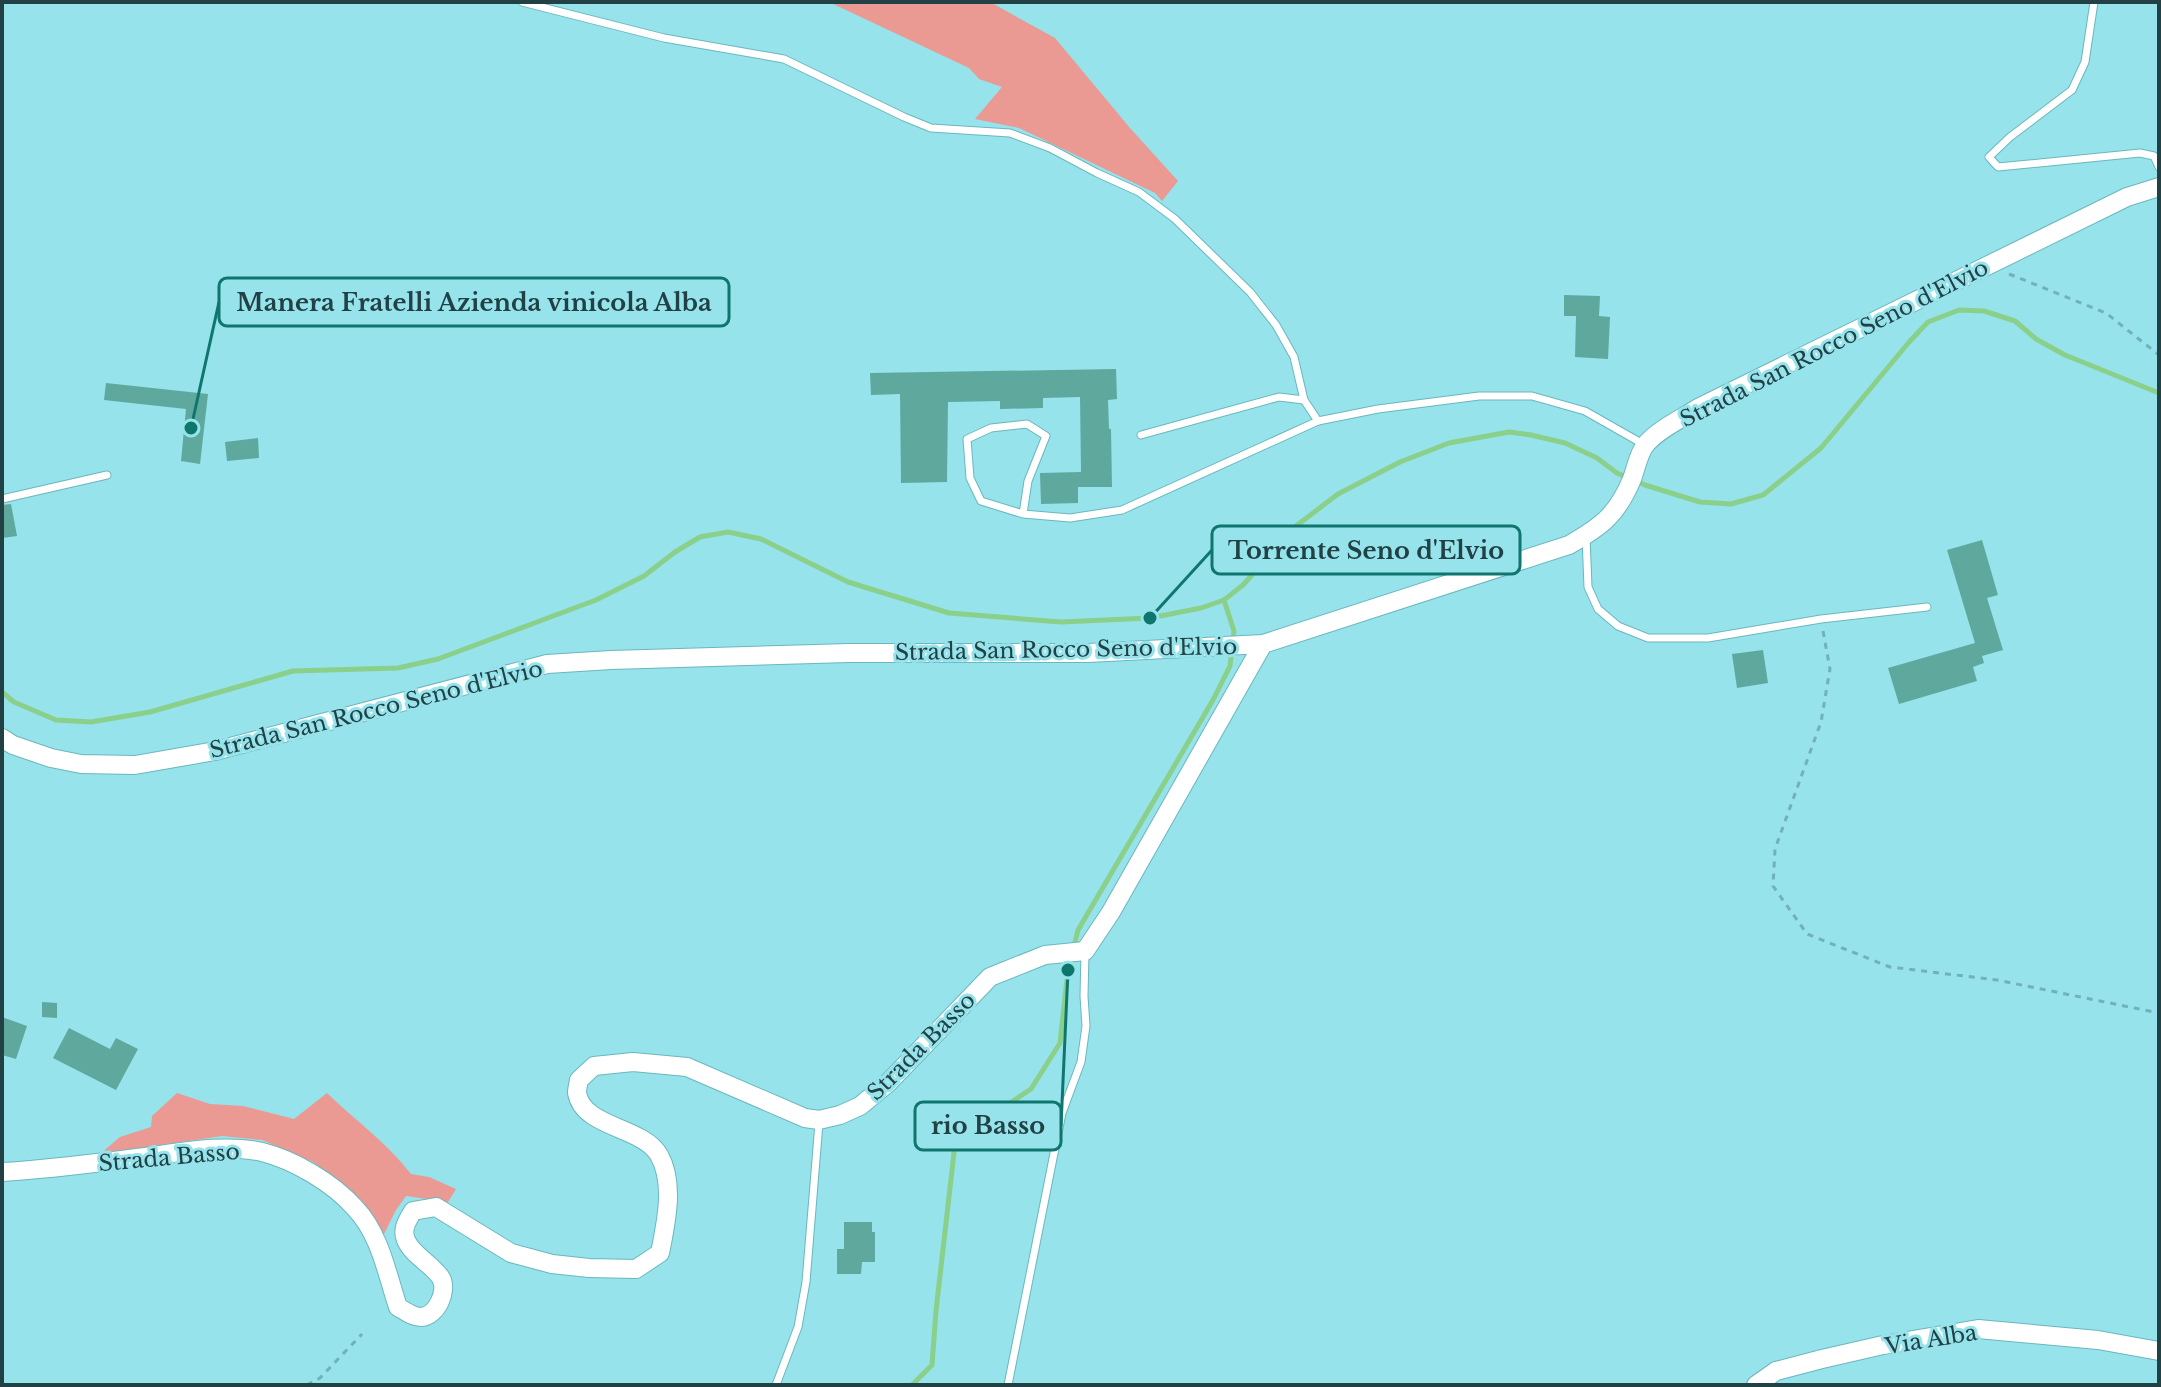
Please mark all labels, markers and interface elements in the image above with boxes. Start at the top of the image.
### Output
street label: Strada San Rocco Seno d'Elvio [1676,254,1993,433]
callout: Manera Fratelli Azienda vinicola Alba [219,278,729,326]
text: Manera Fratelli Azienda vinicola Alba [236,288,712,317]
callout: Torrente Seno d'Elvio [1212,526,1520,574]
text: Torrente Seno d'Elvio [1228,536,1504,565]
street label: Strada San Rocco Seno d'Elvio [895,633,1237,666]
street label: Strada San Rocco Seno d'Elvio [207,655,545,764]
street label: Strada Basso [862,987,981,1106]
callout: rio Basso [915,1102,1061,1150]
text: rio Basso [931,1111,1045,1140]
street label: Strada Basso [97,1138,241,1177]
street label: Via Alba [1882,1319,1980,1360]

